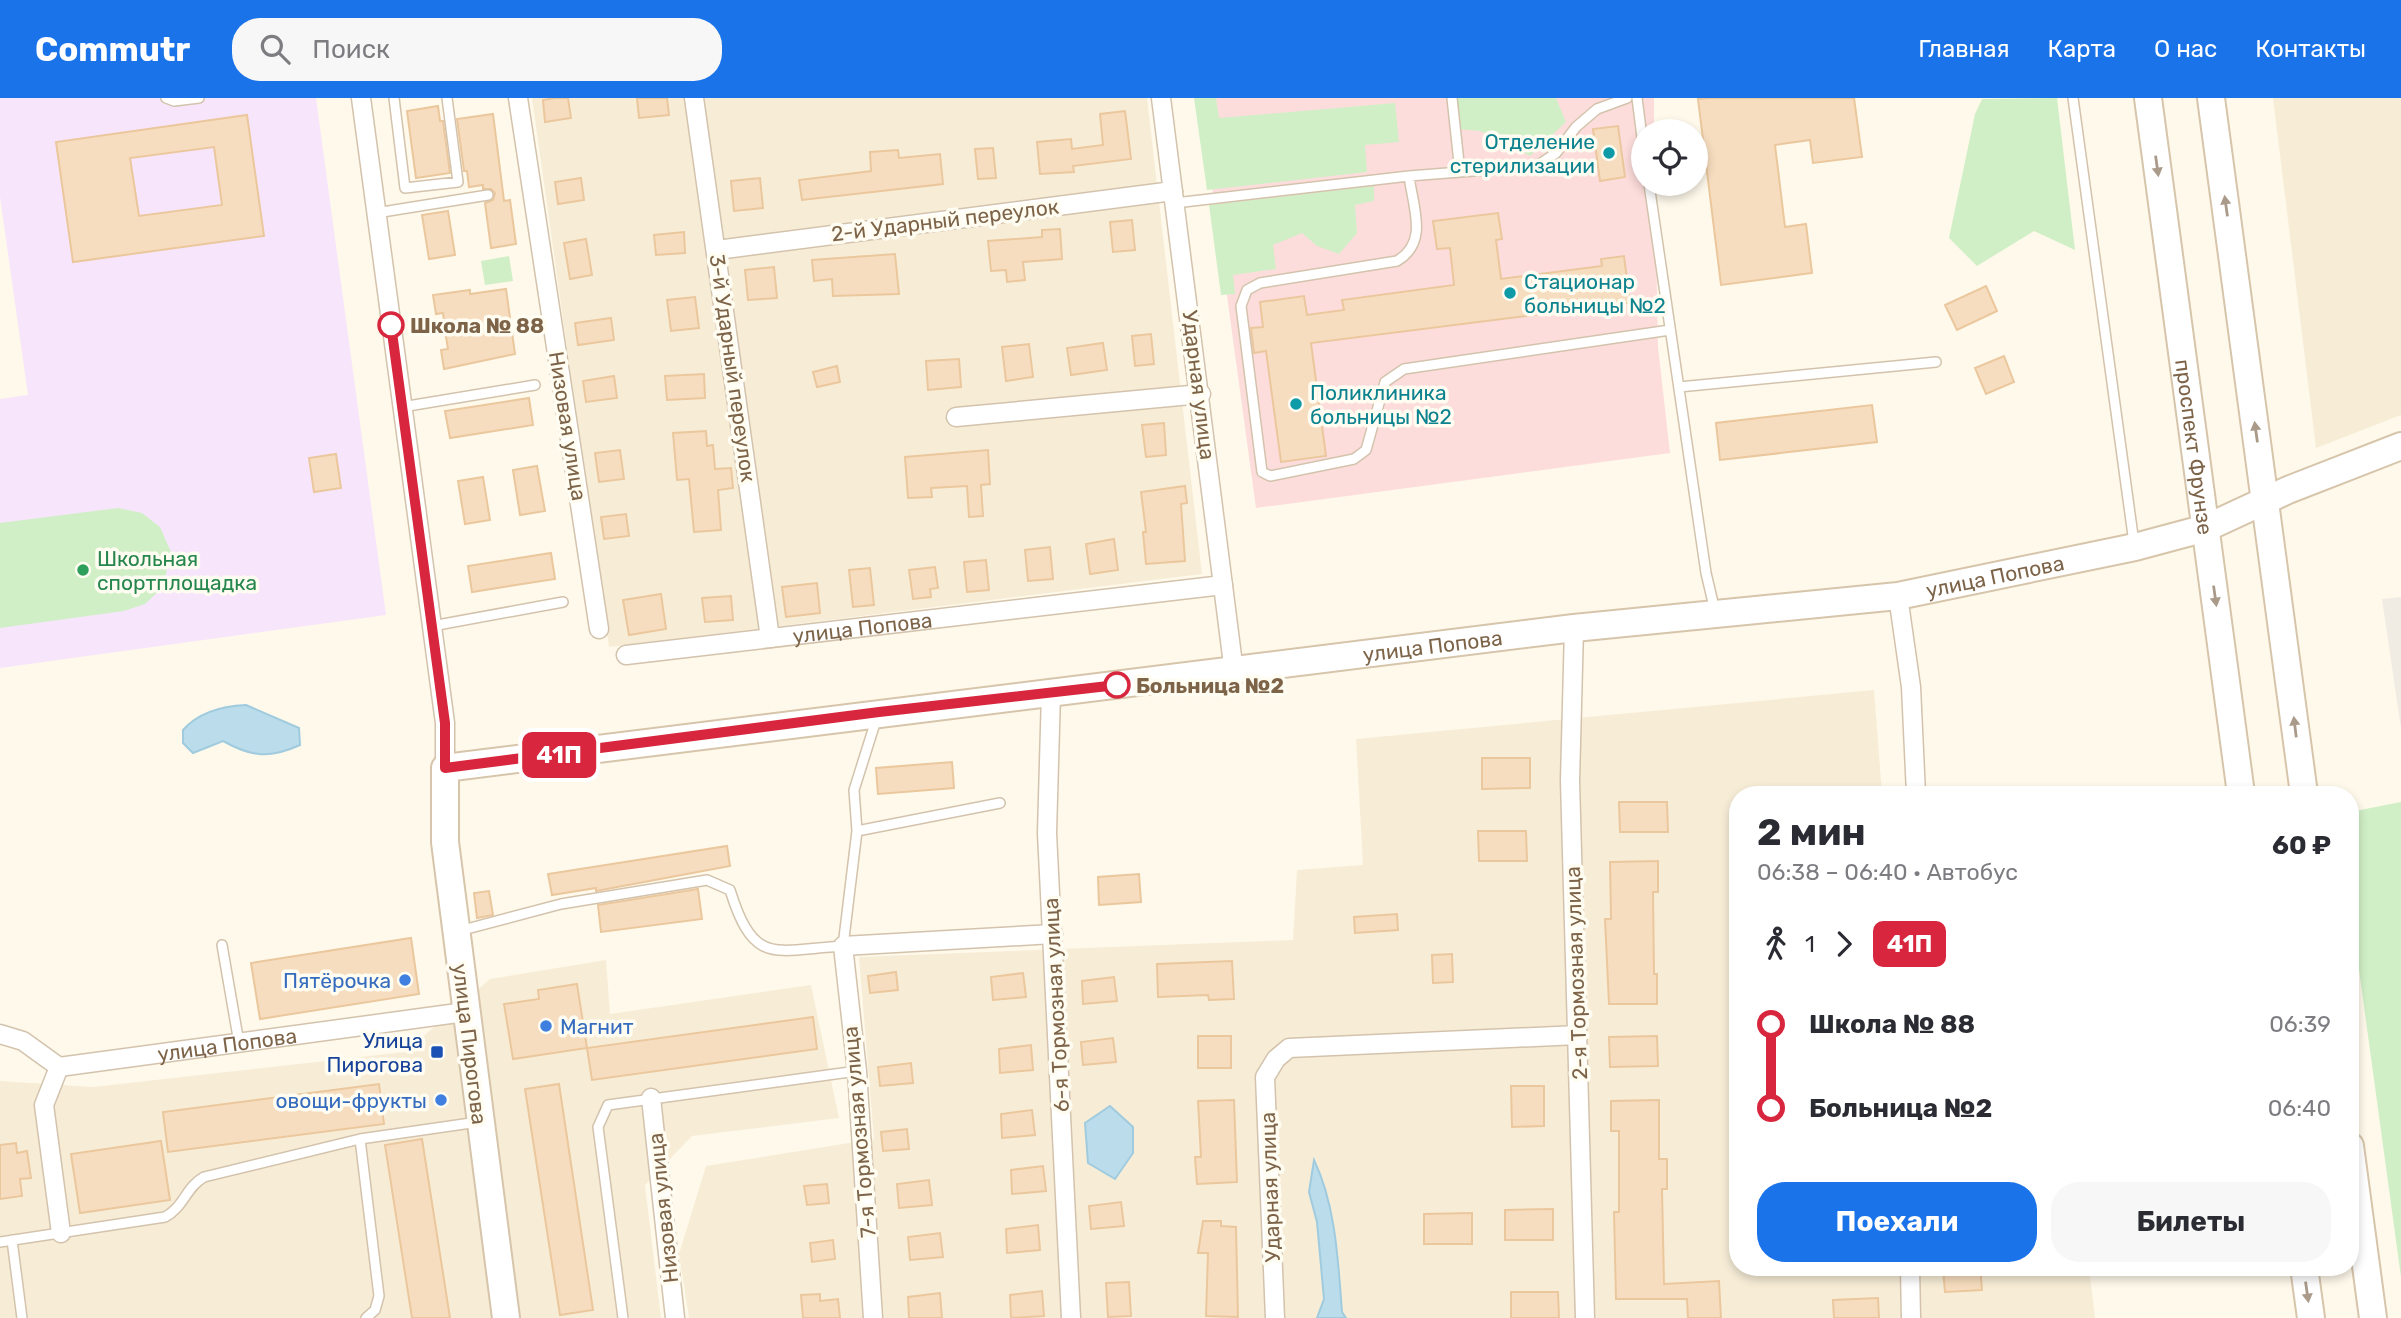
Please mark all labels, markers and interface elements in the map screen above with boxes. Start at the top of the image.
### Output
search box [232,18,722,81]
text: Commutr [35,30,190,69]
icon: search [256,30,294,68]
text: Поиск [312,34,390,65]
text: Главная [1918,35,2010,63]
text: Карта [2048,35,2116,63]
text: О нас [2154,35,2217,63]
text: Контакты [2255,35,2366,63]
map controls [1631,119,1708,196]
button: locate [1631,119,1708,196]
place label: Отделение стерилизации [1450,129,1595,178]
marker: Отделение стерилизации [1601,145,1617,161]
one-way arrow [2152,155,2163,177]
street label: 2-й Ударный переулок [830,194,1060,246]
one-way arrow [2220,195,2231,217]
street label: 3-й Ударный переулок [705,252,761,484]
place label: Стационар больницы №2 [1524,269,1666,318]
marker: Стационар больницы №2 [1502,285,1518,301]
street label: Ударная улица [1177,309,1221,461]
marker: Школа № 88 [378,312,404,338]
place label: Школа № 88 [410,313,544,338]
street label: Низовая улица [544,349,592,503]
street label: проспект Фрунзе [2171,358,2219,536]
place label: Поликлиника больницы №2 [1310,380,1452,429]
marker: Поликлиника больницы №2 [1288,396,1304,412]
one-way arrow [2251,420,2262,442]
place label: Школьная спортплощадка [97,546,257,595]
street label: улица Попова [1923,550,2066,602]
marker: Школьная спортплощадка [75,562,91,578]
one-way arrow [2209,585,2220,607]
street label: улица Попова [791,607,934,648]
street label: улица Попова [1361,624,1504,667]
marker: Больница №2 [1104,672,1130,698]
place label: Больница №2 [1136,673,1284,698]
one-way arrow [2290,716,2301,738]
line badge: 41П [519,732,599,778]
text: 41П [536,741,582,769]
text: 2 мин [1757,809,1866,855]
text: 60 ₽ [2272,830,2331,861]
text: 06:38 – 06:40 · Автобус [1757,858,2018,886]
street label: 2-я Тормозная улица [1560,866,1592,1080]
street label: 6-я Тормозная улица [1038,897,1074,1113]
icon: walk [1757,925,1795,963]
icon: forward [1825,925,1863,963]
text: 1 [1805,930,1815,958]
text: 41П [1887,930,1932,958]
street label: улица Пирогова [448,962,492,1126]
place label: Пятёрочка [283,968,391,993]
marker: Пятёрочка [397,972,413,988]
text: Школа № 88 [1809,1009,1975,1040]
text: 06:39 [2269,1010,2331,1038]
place label: Магнит [560,1014,634,1039]
marker: Магнит [538,1018,554,1034]
street label: улица Попова [156,1022,298,1066]
street label: 7-я Тормозная улица [837,1025,881,1239]
place label: Улица Пирогова [326,1028,423,1077]
marker: Улица Пирогова [429,1044,445,1060]
place label: овощи-фрукты [276,1088,427,1113]
marker: овощи-фрукты [433,1092,449,1108]
text: Больница №2 [1809,1093,1992,1124]
text: 06:40 [2268,1094,2331,1122]
street label: Ударная улица [1255,1111,1285,1263]
street label: Низовая улица [643,1132,683,1284]
button: Поехали [1757,1182,2037,1262]
button: Билеты [2051,1182,2331,1262]
one-way arrow [2302,1282,2313,1304]

